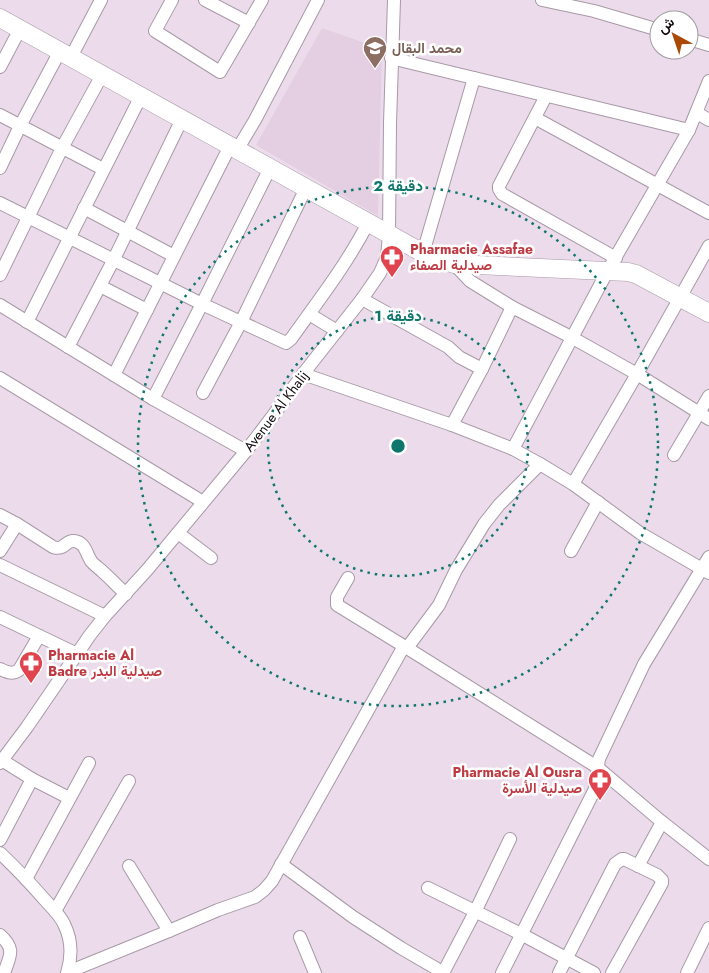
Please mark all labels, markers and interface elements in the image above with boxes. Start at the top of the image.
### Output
north arrow [649,10,699,60]
text: ش [653,12,679,38]
school or university icon: محمد البقال [362,35,388,69]
place label: محمد البقال [392,38,462,58]
text: 2 دقيقة [373,175,423,197]
place label: Pharmacie Assafae صيدلية الصفاء [410,239,533,275]
pharmacy icon: Pharmacie Assafae صيدلية الصفاء [379,244,405,278]
text: 1 دقيقة [374,305,422,327]
street label: Avenue Al Khalij [239,366,313,456]
centre of rings [389,437,407,455]
place label: Pharmacie Al Badre صيدلية البدر [48,645,162,681]
pharmacy icon: Pharmacie Al Badre صيدلية البدر [18,650,44,684]
place label: Pharmacie Al Ousra صيدلية الأسرة [452,762,582,798]
pharmacy icon: Pharmacie Al Ousra صيدلية الأسرة [587,767,613,801]

